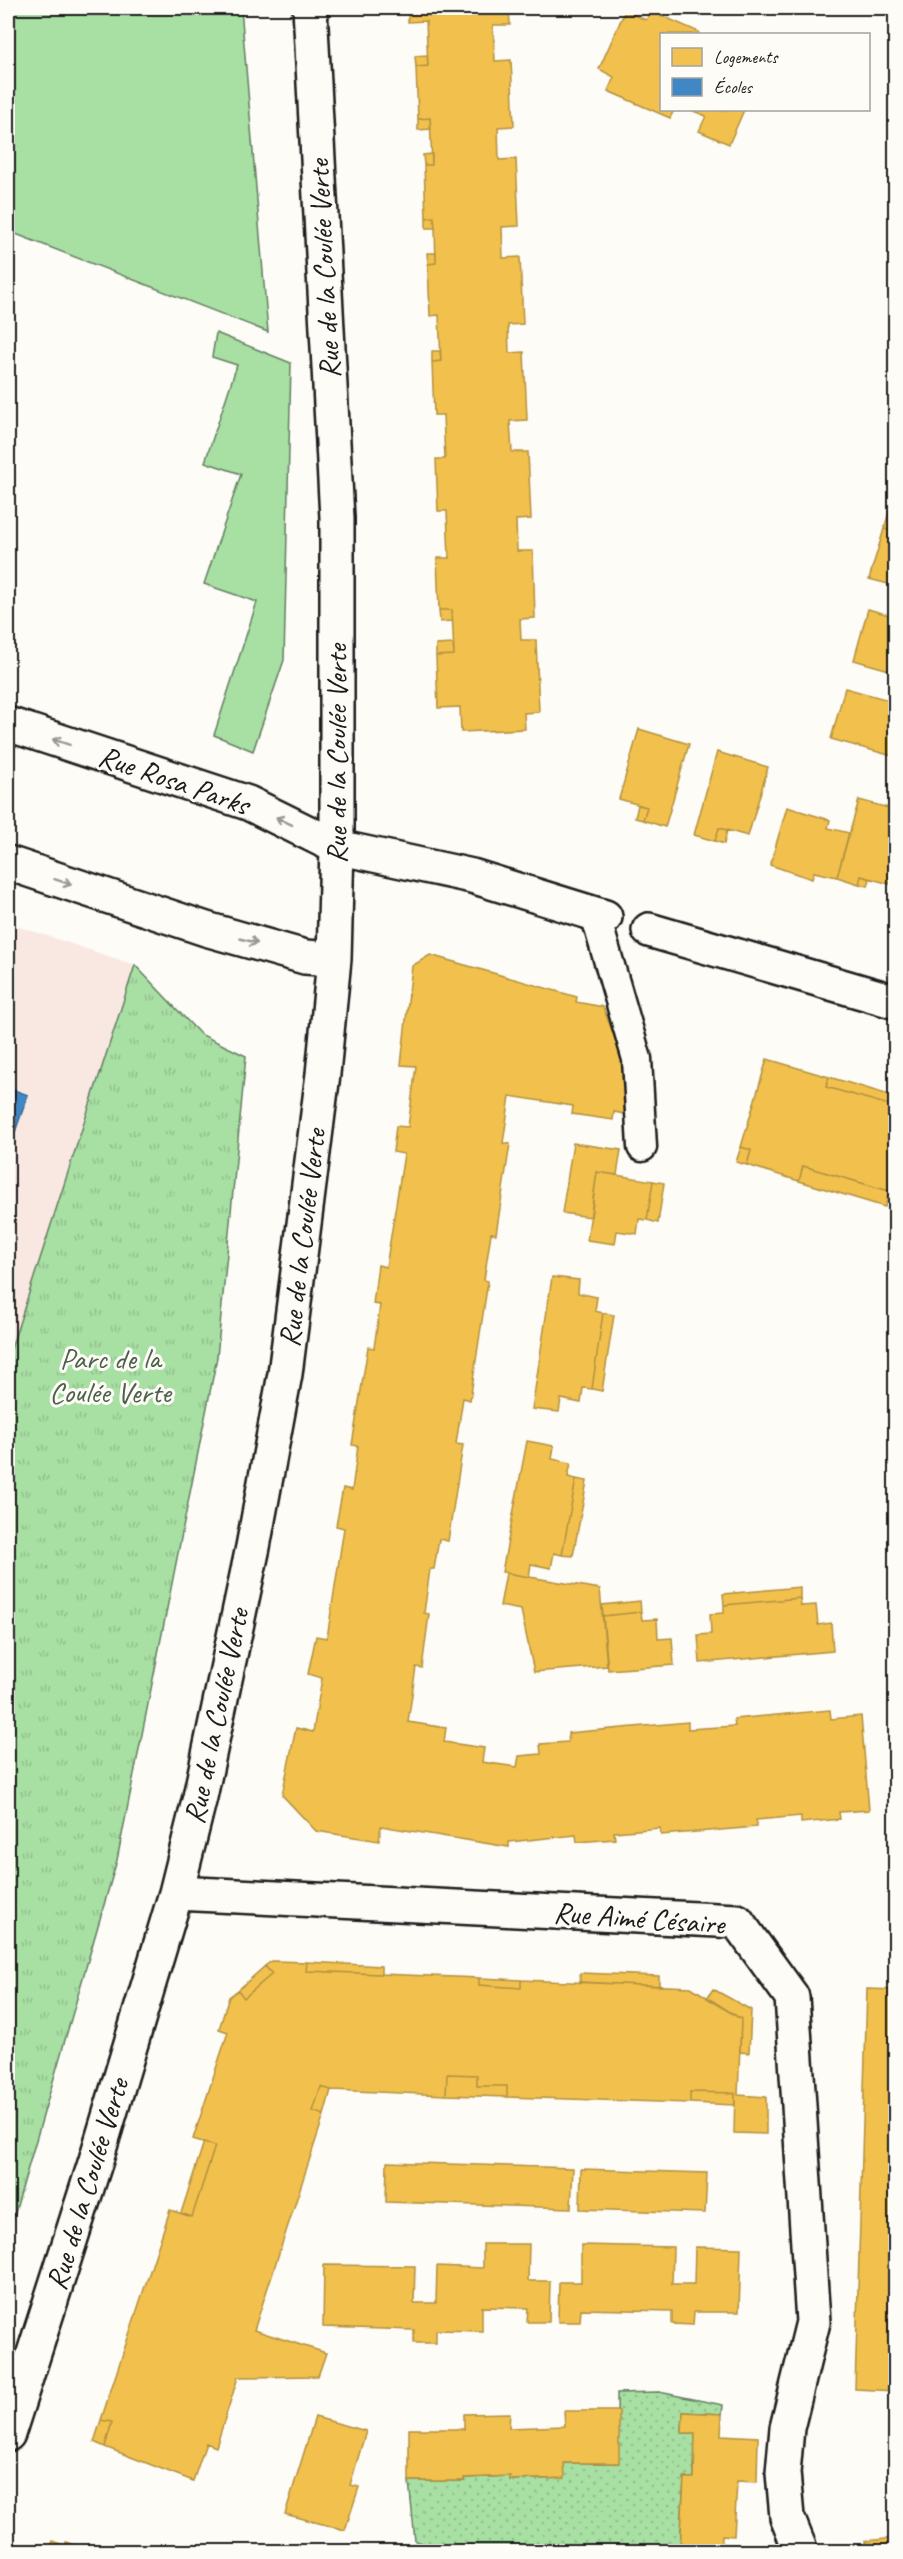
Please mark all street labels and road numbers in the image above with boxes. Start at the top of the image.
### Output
street label: Rue de la Coulée Verte [299,156,349,379]
street label: Rue de la Coulée Verte [317,642,355,864]
street label: Rue Rosa Parks [94,737,257,824]
street label: Rue de la Coulée Verte [270,1125,334,1349]
street label: Rue de la Coulée Verte [175,1603,258,1827]
street label: Rue Aimé Césaire [552,1893,728,1943]
street label: Rue de la Coulée Verte [37,2071,138,2294]

